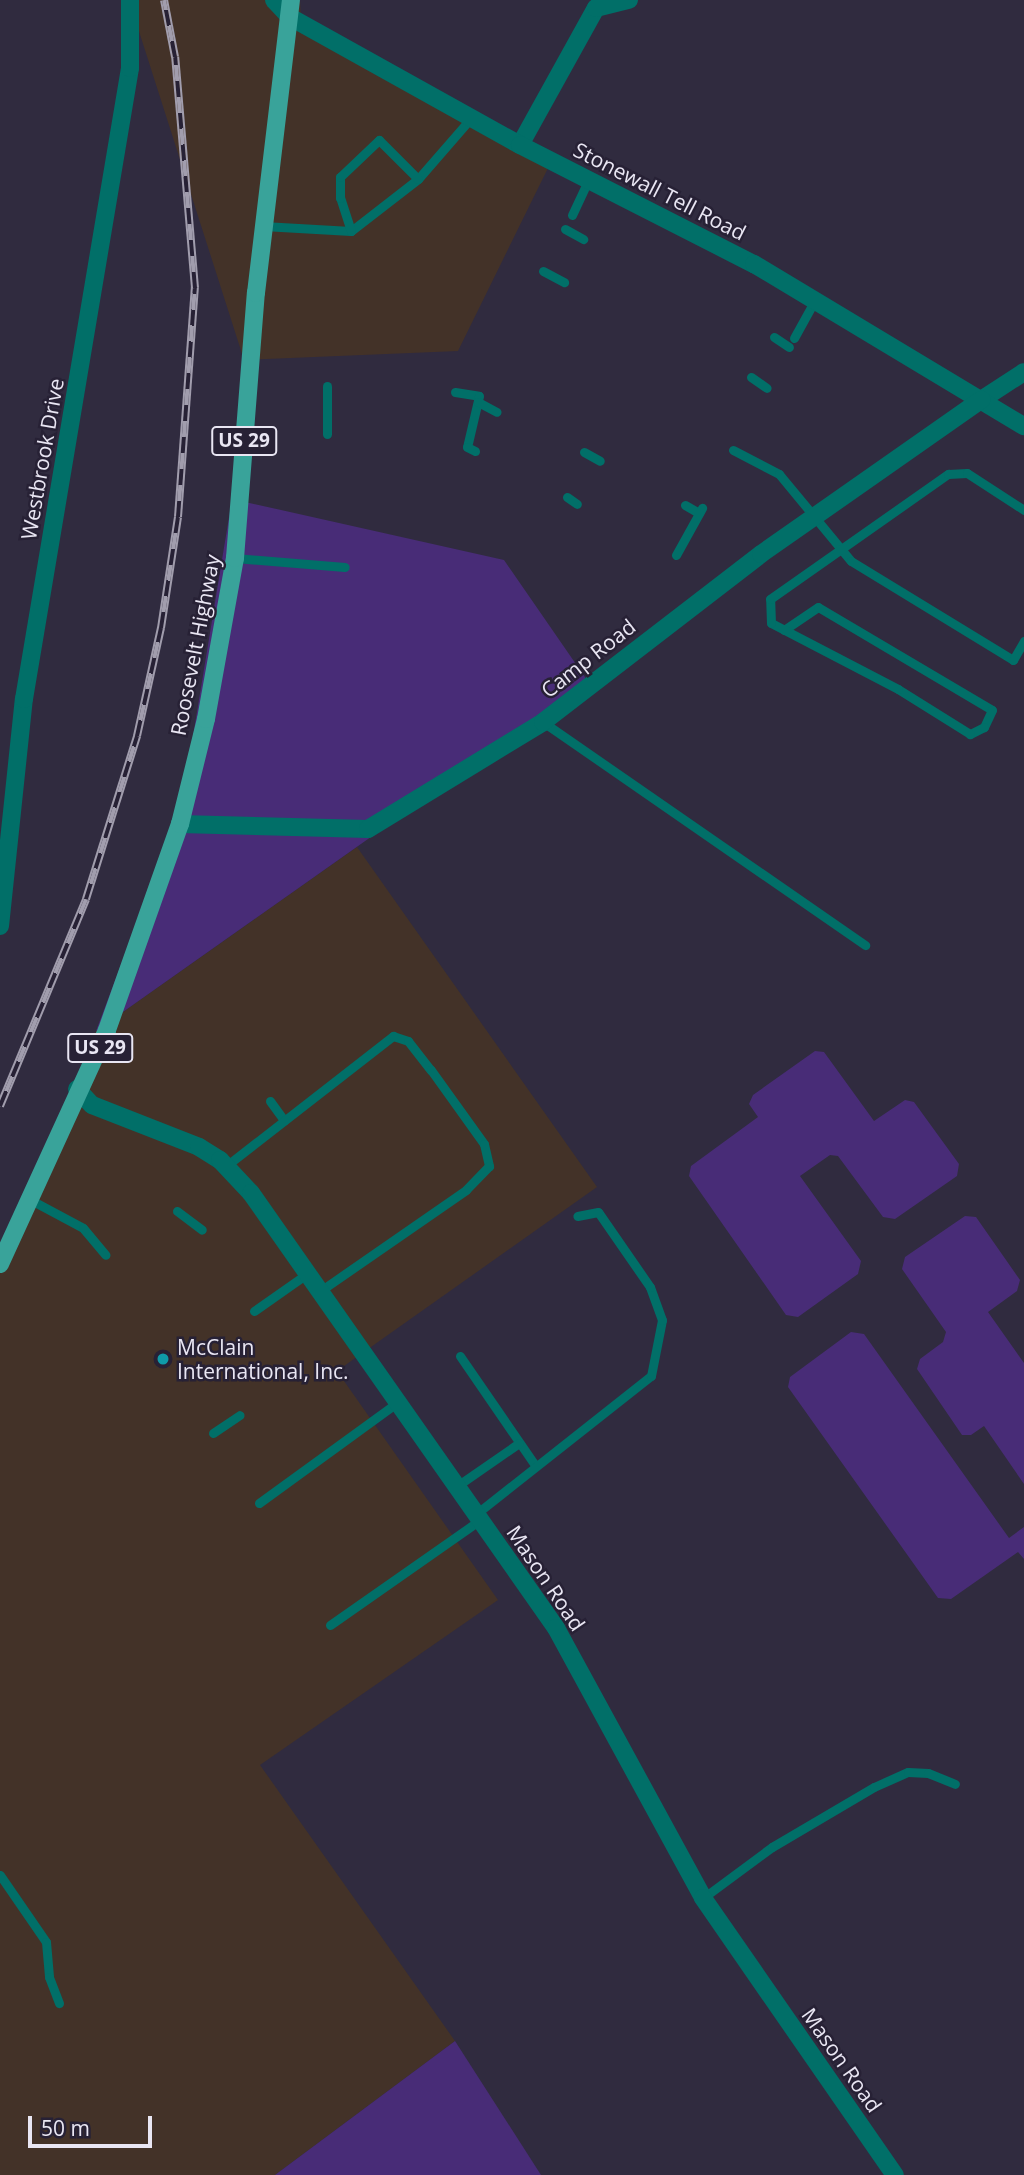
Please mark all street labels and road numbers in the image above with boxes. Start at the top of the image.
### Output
street label: Stonewall Tell Road [570,137,750,245]
street label: Westbrook Drive [15,376,69,542]
road number: US 29 [211,426,277,456]
street label: Roosevelt Highway [165,552,225,738]
street label: Camp Road [536,613,640,703]
road number: US 29 [67,1032,133,1064]
street label: Mason Road [502,1521,590,1635]
street label: Mason Road [797,2003,887,2117]

